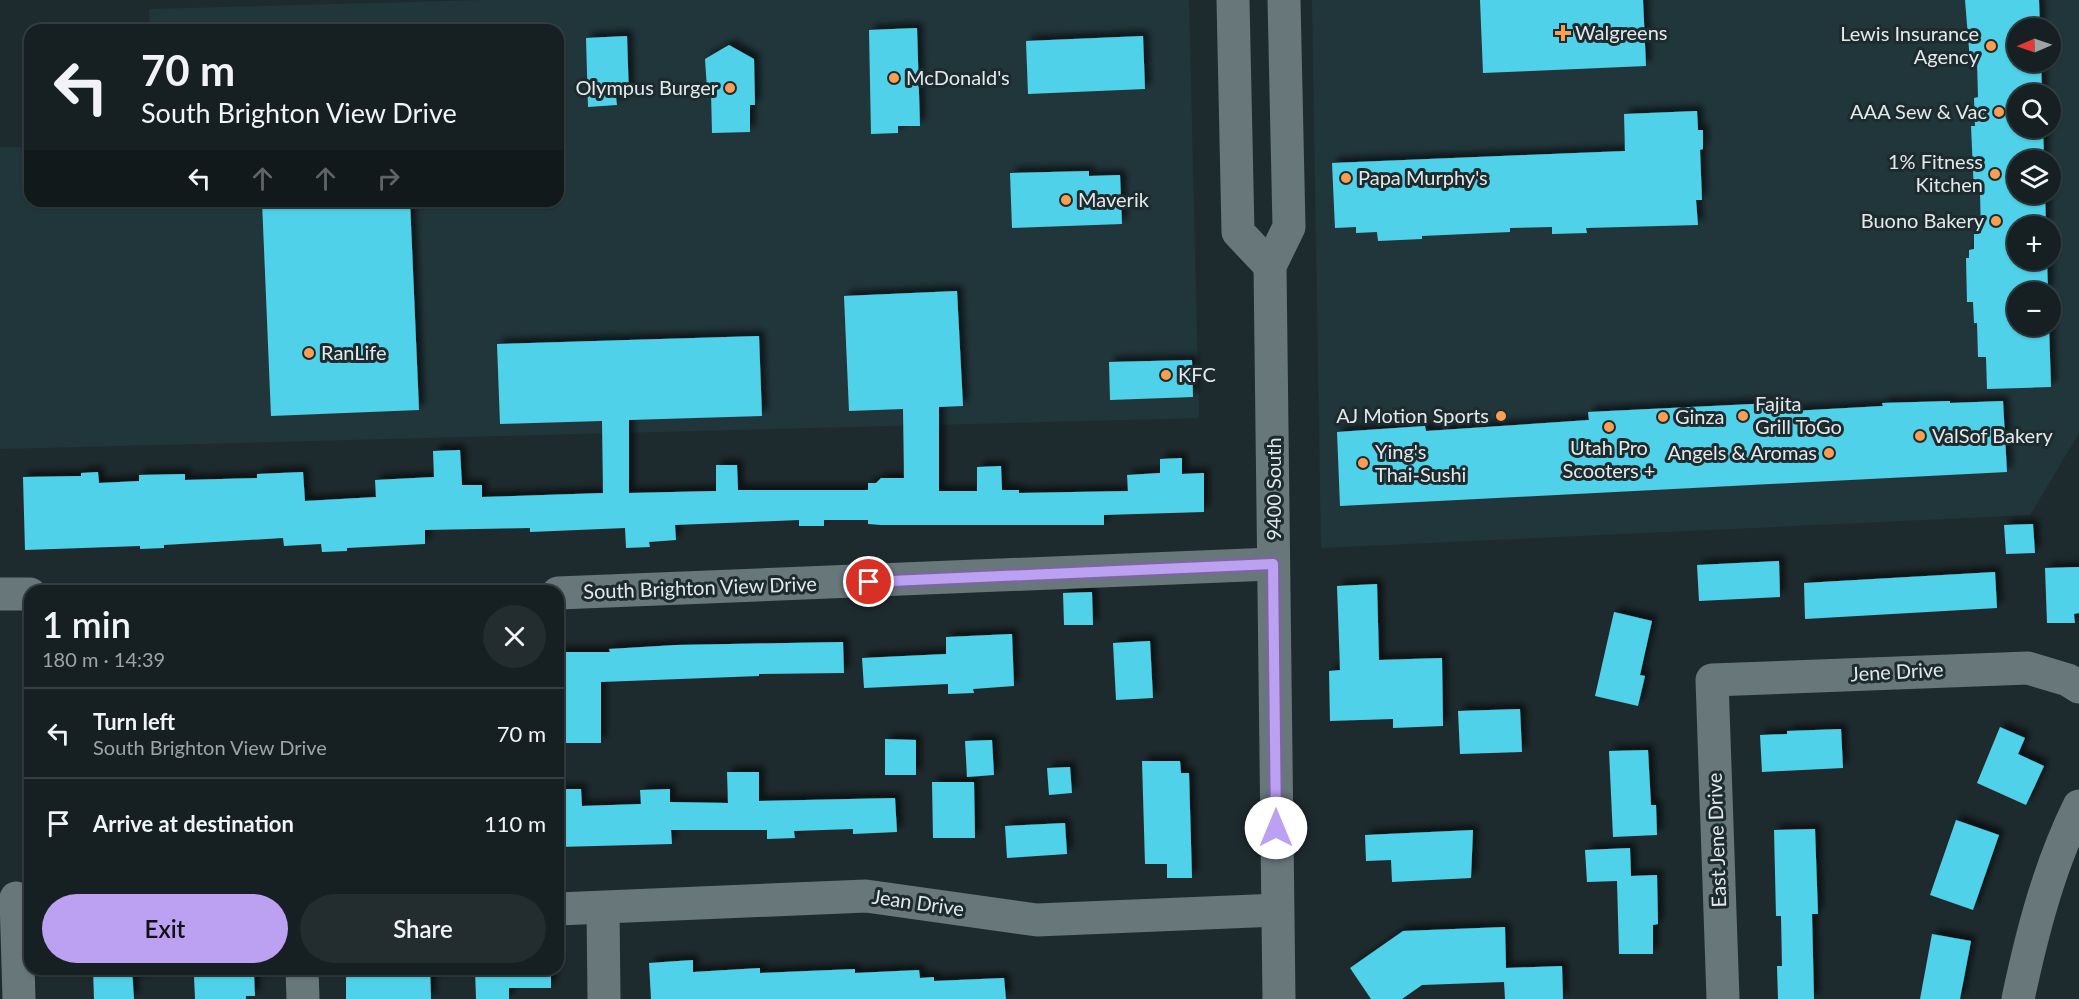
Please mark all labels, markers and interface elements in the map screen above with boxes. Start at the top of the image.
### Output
north arrow [2007,18,2061,72]
map controls [2007,18,2061,336]
place label: Walgreens [1575,20,1667,44]
place label: Lewis Insurance Agency [1840,21,1980,68]
marker: Walgreens [1556,26,1570,40]
marker: Lewis Insurance Agency [1984,39,1998,53]
text: 70 m [141,45,235,95]
icon: left [42,48,120,126]
place label: McDonald's [906,65,1010,89]
marker: McDonald's [887,71,901,85]
place label: Olympus Burger [576,75,719,99]
marker: Olympus Burger [723,81,737,95]
button: search [2007,84,2061,138]
text: South Brighton View Drive [141,96,457,129]
place label: AAA Sew & Vac [1850,99,1987,123]
marker: AAA Sew & Vac [1992,105,2006,119]
place label: 1% Fitness Kitchen [1888,149,1983,196]
button: layers [2007,150,2061,204]
icon: left [183,162,216,195]
icon: ahead [246,162,279,195]
icon: ahead [309,162,342,195]
icon: right [372,162,405,195]
place label: Papa Murphy's [1358,165,1488,189]
marker: 1% Fitness Kitchen [1988,167,2002,181]
marker: Papa Murphy's [1339,171,1353,185]
place label: Maverik [1078,187,1150,211]
marker: Maverik [1059,193,1073,207]
place label: Buono Bakery [1861,208,1985,232]
marker: Buono Bakery [1989,214,2003,228]
button: + [2007,216,2061,270]
button: − [2007,282,2061,336]
place label: RanLife [321,340,387,364]
marker: RanLife [302,346,316,360]
place label: KFC [1178,362,1216,386]
marker: KFC [1159,368,1173,382]
place label: Fajita Grill ToGo [1755,391,1842,438]
place label: AJ Motion Sports [1336,403,1489,427]
place label: Ginza [1675,404,1724,428]
marker: AJ Motion Sports [1494,409,1508,423]
marker: Fajita Grill ToGo [1736,409,1750,423]
marker: Ginza [1656,410,1670,424]
marker: Utah Pro Scooters + [1602,420,1616,434]
place label: ValSof Bakery [1932,423,2053,447]
marker: ValSof Bakery [1913,429,1927,443]
place label: Utah Pro Scooters + [1563,435,1655,482]
street label: 9400 South [1261,437,1285,541]
place label: Ying's Thai-Sushi [1375,439,1466,486]
place label: Angels & Aromas [1668,440,1817,464]
marker: Angels & Aromas [1822,446,1836,460]
marker: Ying's Thai-Sushi [1356,456,1370,470]
pin [843,556,894,607]
icon: arrive [852,565,885,598]
street label: South Brighton View Drive [583,571,817,603]
text: 1 min [42,602,131,646]
button: close [483,605,546,668]
text: 180 m · 14:39 [42,647,165,671]
street label: Jene Drive [1850,657,1944,685]
text: Turn left [93,708,175,735]
icon: left [42,717,75,750]
text: 70 m [497,720,546,747]
text: South Brighton View Drive [93,735,327,759]
street label: East Jene Drive [1702,772,1730,908]
position arrow [1244,796,1308,860]
icon: arrive [42,807,75,840]
text: Arrive at destination [93,810,294,837]
text: 110 m [484,810,546,837]
street label: Jean Drive [871,884,966,920]
button: Exit [42,894,288,963]
button: Share [300,894,546,963]

